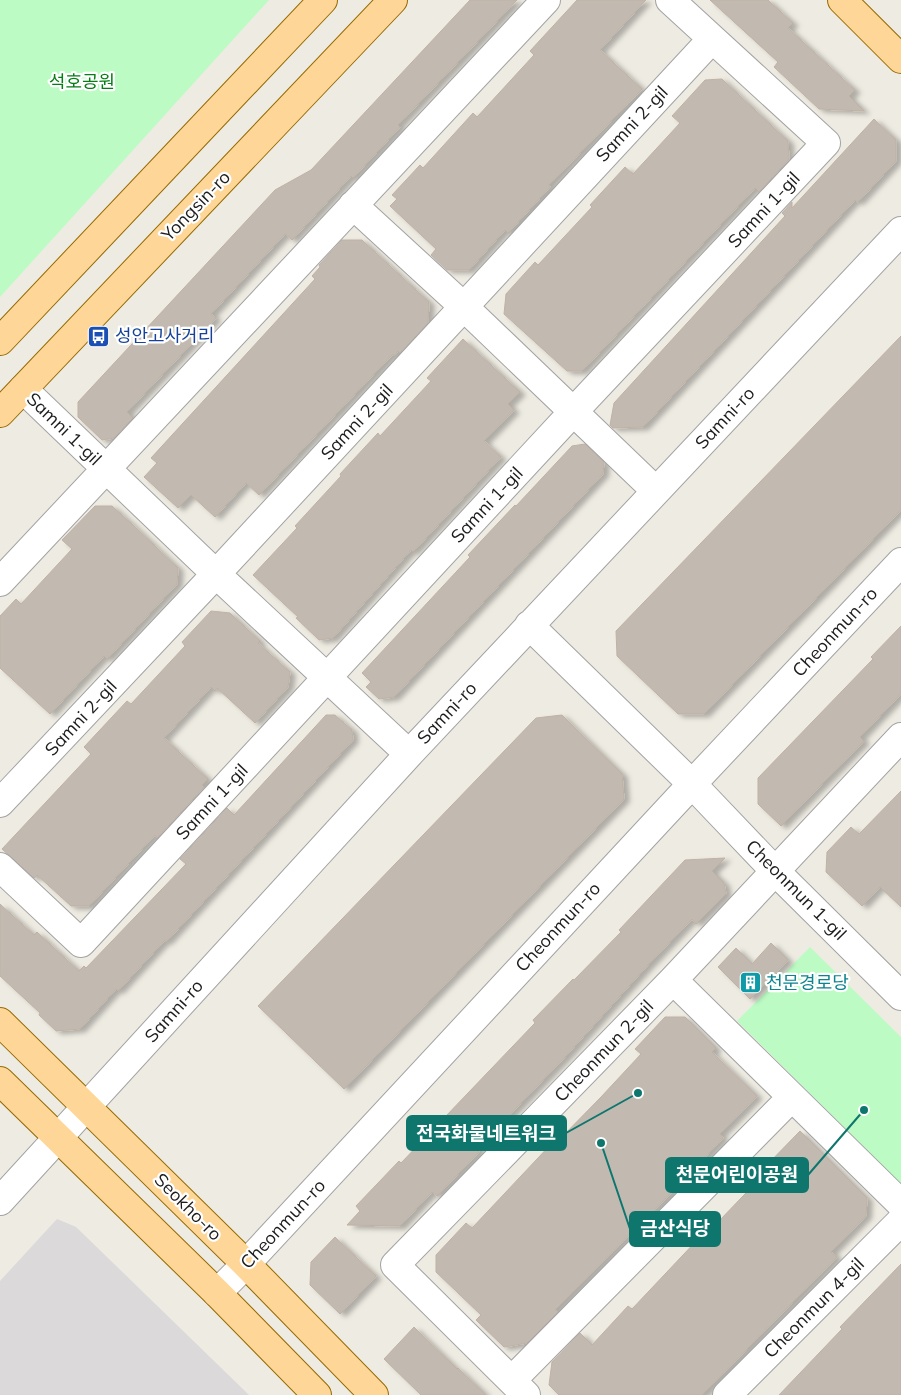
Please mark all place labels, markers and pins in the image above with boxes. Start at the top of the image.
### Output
bus stop icon: 성안고사거리 [87,324,111,348]
place label: 성안고사거리 [115,324,214,347]
building icon: 천문경로당 [738,971,762,995]
place label: 천문경로당 [766,971,849,994]
callout: 전국화물네트워크 [407,1116,566,1150]
callout: 천문어린이공원 [666,1158,808,1192]
callout: 금산식당 [630,1212,720,1246]

